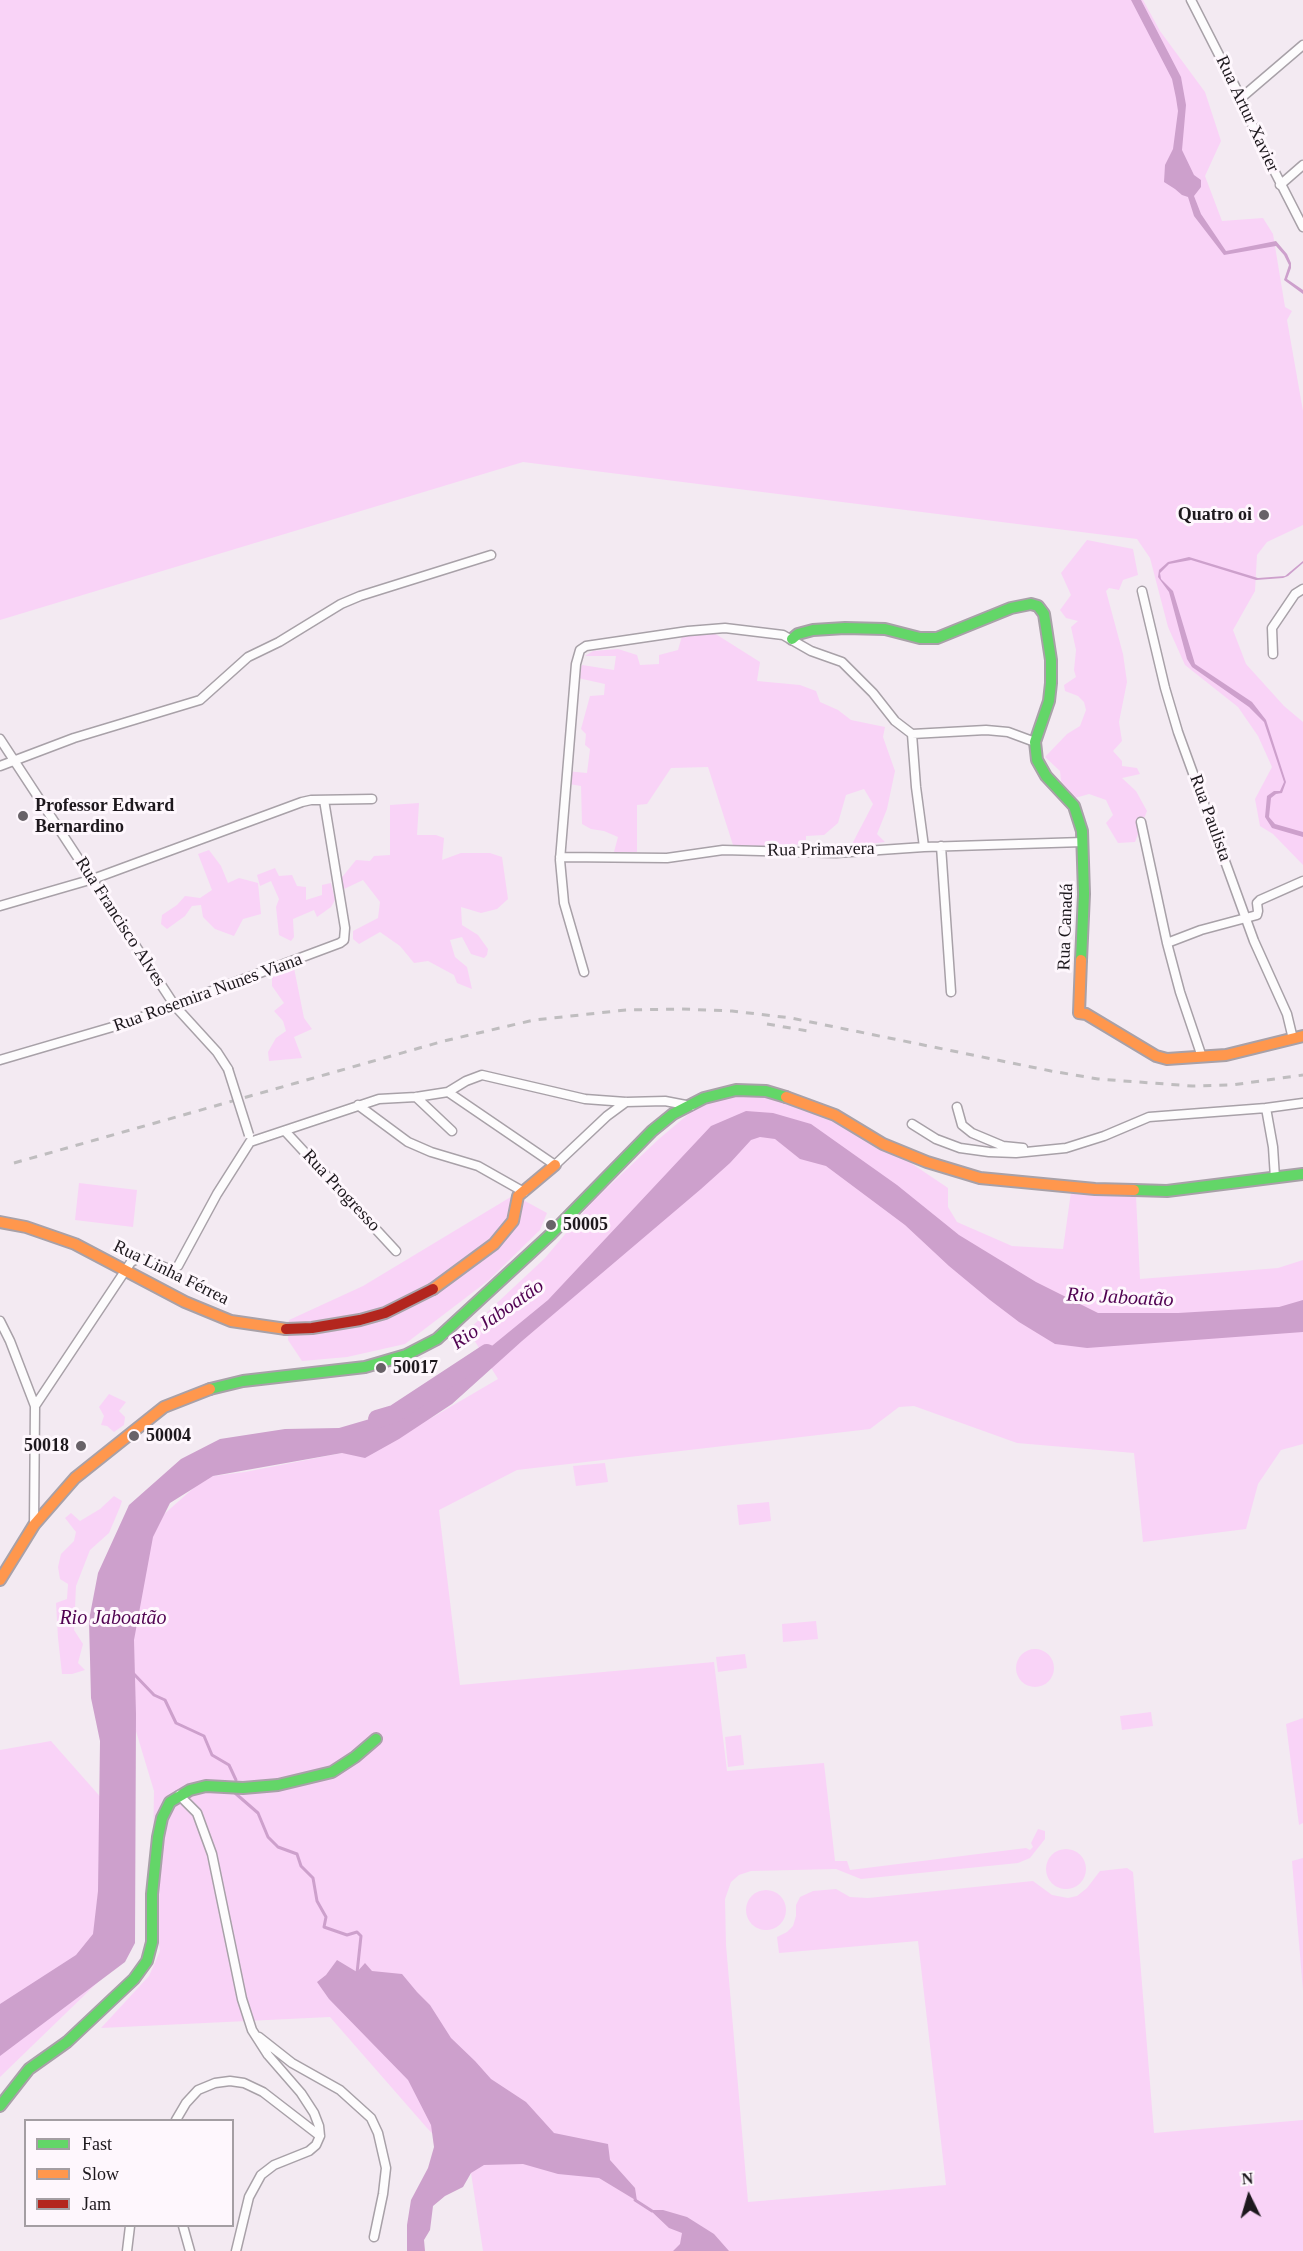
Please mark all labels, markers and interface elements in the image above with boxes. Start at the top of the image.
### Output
street label: Rua Artur Xavier [1211,52,1283,176]
place label: Quatro oi [1178,504,1252,526]
marker: Quatro oi [1257,508,1271,522]
street label: Rua Paulista [1184,772,1236,864]
place label: Professor Edward Bernardino [35,795,174,838]
marker: Professor Edward Bernardino [16,809,30,823]
street label: Rua Primavera [767,838,875,862]
street label: Rua Francisco Alves [70,853,170,991]
street label: Rua Canadá [1054,883,1078,971]
street label: Rua Rosemira Nunes Viana [111,949,305,1037]
street label: Rua Progresso [297,1145,385,1237]
place label: 50005 [563,1214,608,1236]
marker: 50005 [544,1218,558,1232]
street label: Rua Linha Férrea [110,1236,232,1310]
water label: Rio Jaboatão [447,1274,549,1356]
water label: Rio Jaboatão [1066,1283,1174,1313]
place label: 50017 [393,1357,438,1379]
marker: 50017 [374,1361,388,1375]
place label: 50004 [146,1425,191,1447]
marker: 50004 [127,1429,141,1443]
place label: 50018 [24,1435,69,1457]
marker: 50018 [74,1439,88,1453]
water label: Rio Jaboatão [59,1607,167,1631]
legend [24,2119,234,2227]
text: Fast [82,2134,112,2154]
text: Slow [82,2164,119,2184]
north arrow [1219,2167,1279,2227]
text: N [1241,2170,1254,2188]
text: Jam [82,2194,111,2214]

